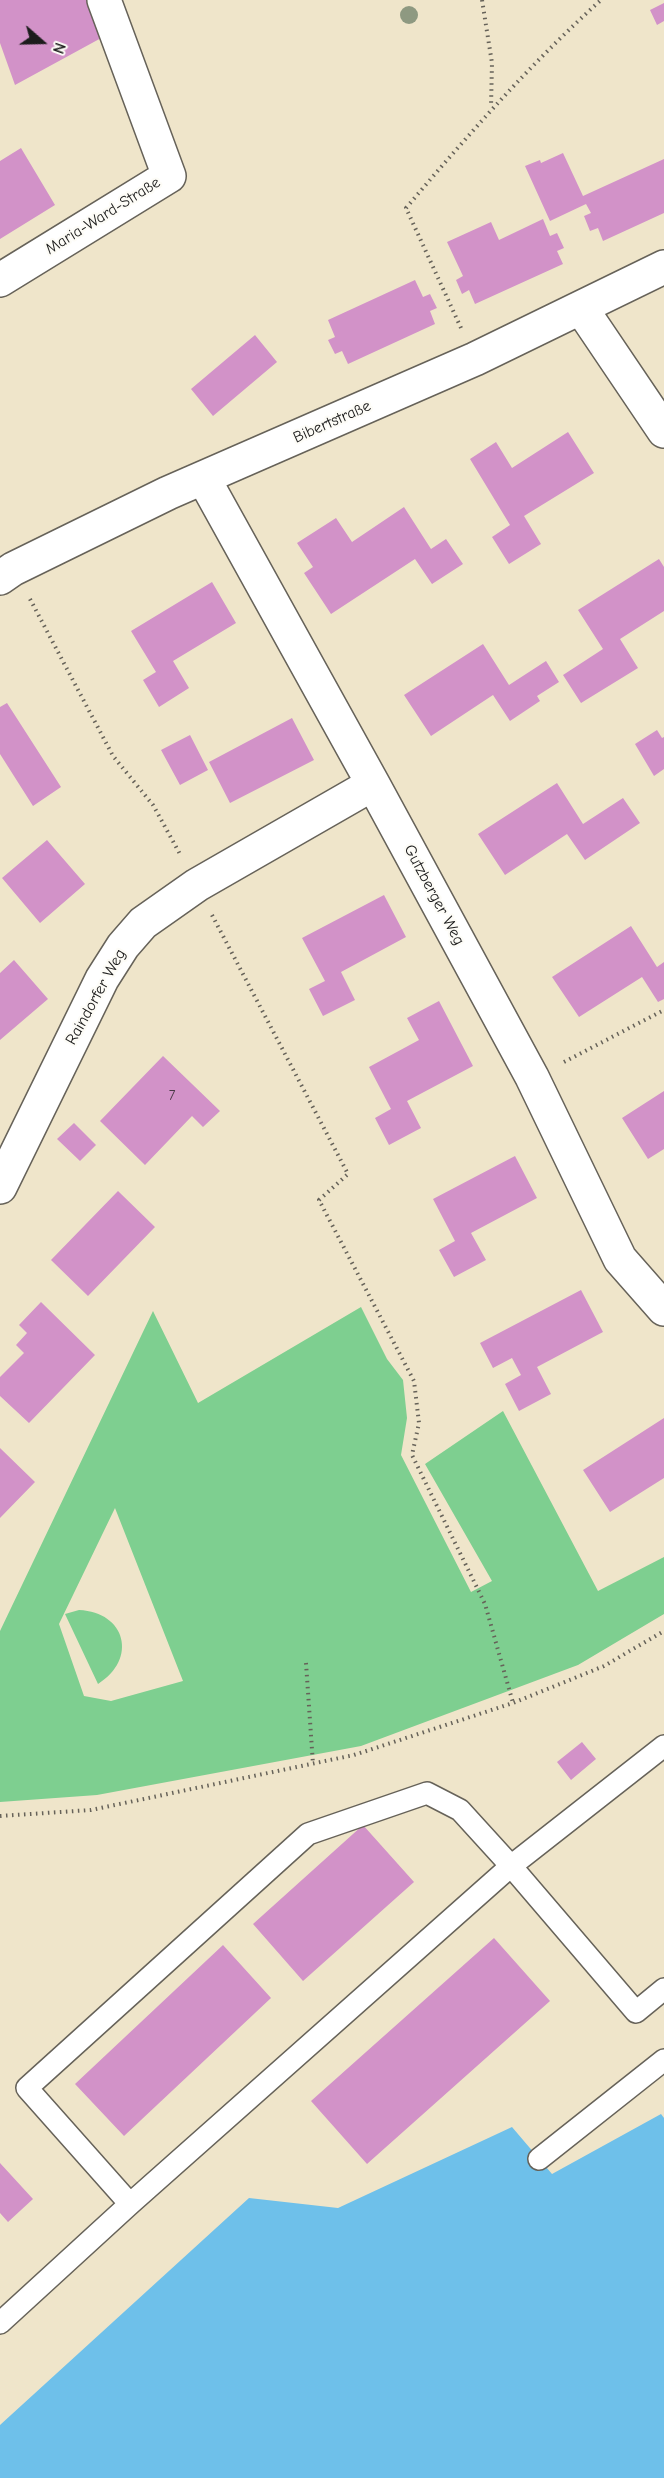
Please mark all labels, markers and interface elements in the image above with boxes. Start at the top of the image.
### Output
north arrow [12,12,72,72]
text: N [49,40,69,56]
street label: Maria-Ward-Straße [42,173,164,259]
street label: Bibertstraße [290,396,374,448]
street label: Gutzberger Weg [399,841,469,949]
street label: Raindorfer Weg [62,946,130,1048]
house number: 7 [169,1088,175,1104]

